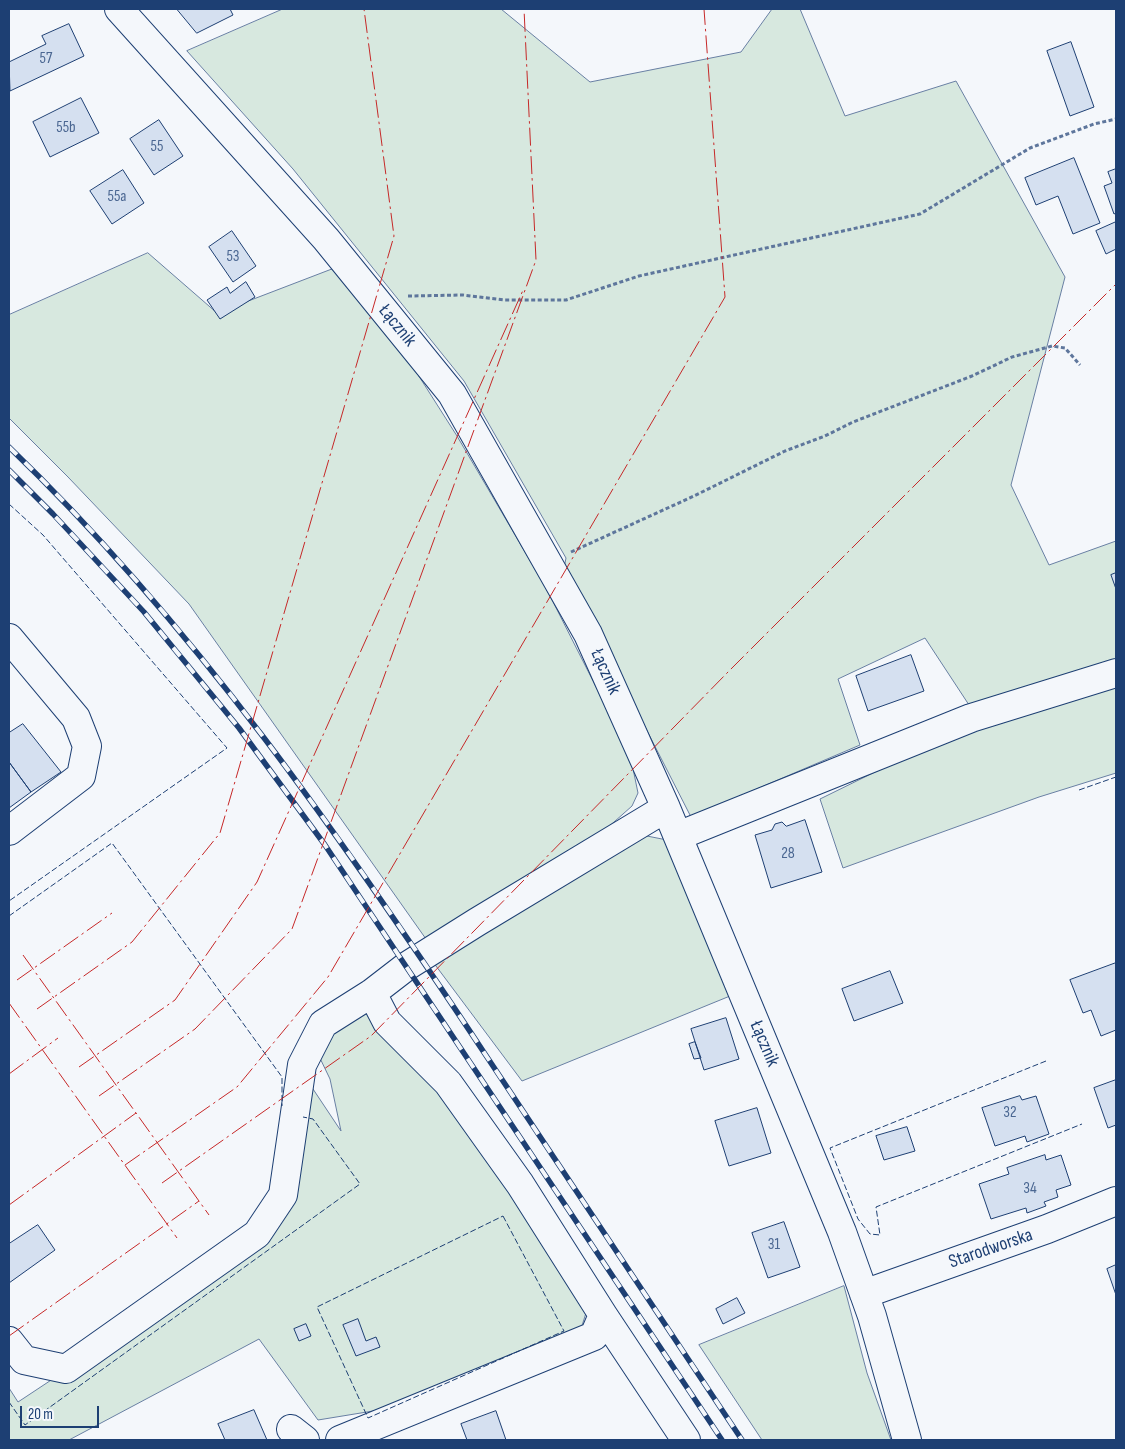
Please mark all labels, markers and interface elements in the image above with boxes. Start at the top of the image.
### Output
house number: 57 [40,49,52,69]
house number: 55b [56,118,76,138]
house number: 55 [151,137,163,157]
house number: 55a [108,187,126,207]
house number: 53 [226,247,240,267]
street label: Łącznik [373,300,421,352]
street label: Łącznik [585,646,625,698]
house number: 28 [781,844,795,864]
street label: Łącznik [744,1018,784,1070]
house number: 32 [1003,1103,1017,1123]
house number: 34 [1023,1179,1037,1199]
street label: Starodworska [946,1224,1036,1274]
house number: 31 [768,1235,780,1255]
scale bar [22,1396,101,1428]
text: 20 m [28,1405,53,1424]

